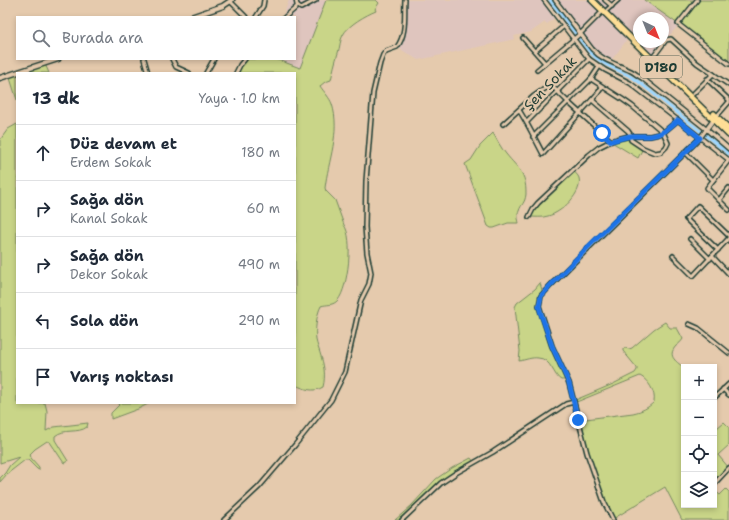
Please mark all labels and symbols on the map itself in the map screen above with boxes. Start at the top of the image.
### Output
north arrow [633,12,669,48]
street label: Şen Sokak [520,52,580,114]
road number: D180 [640,56,682,78]
route start [593,124,611,142]
route end [569,411,587,429]

